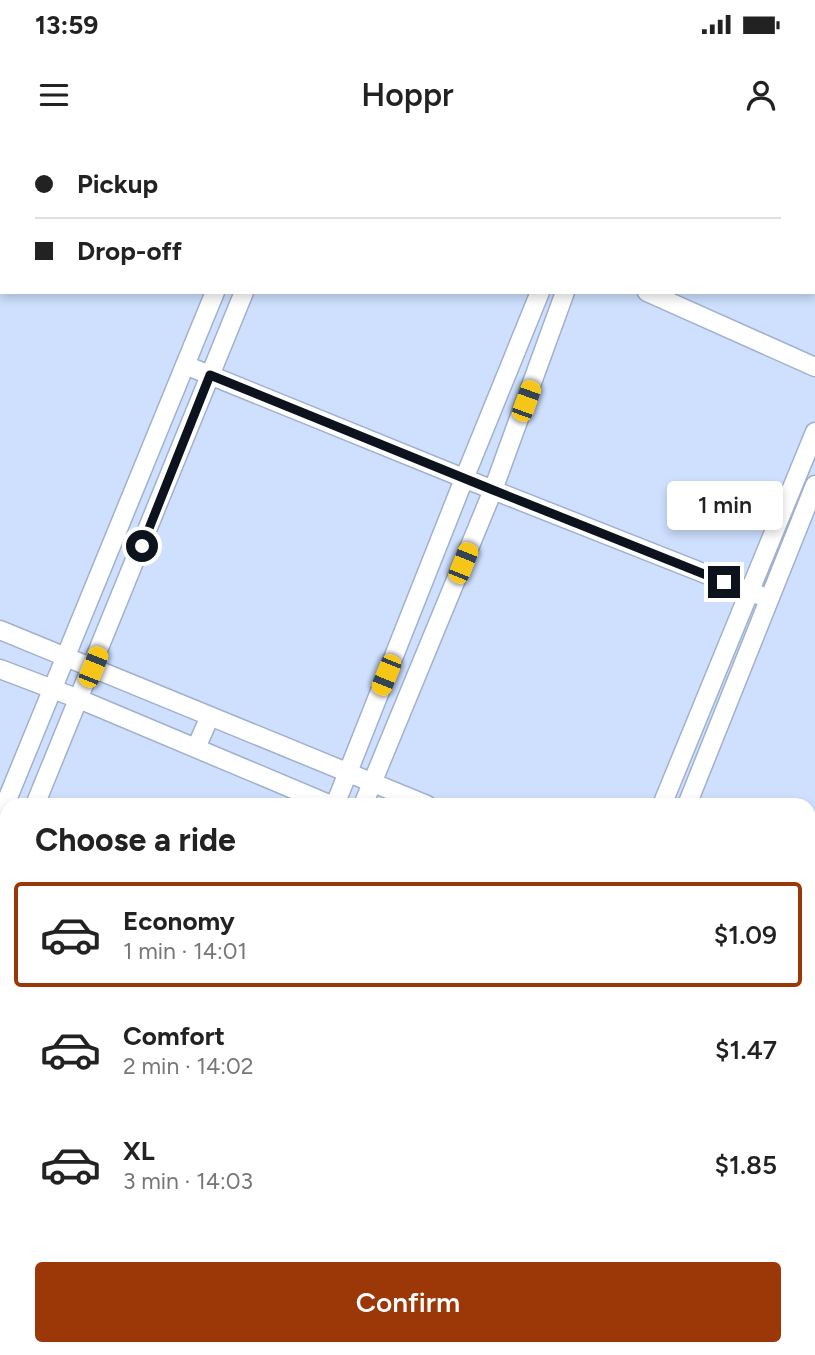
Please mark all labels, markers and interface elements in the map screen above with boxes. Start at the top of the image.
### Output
text: 13:59 [35,9,98,41]
icon: menu [35,76,73,114]
text: Hoppr [361,76,454,114]
icon: person [742,76,780,114]
text: Pickup [77,168,158,200]
text: Drop-off [77,235,182,267]
car [509,378,544,424]
callout: 1 min [666,480,782,530]
text: 1 min [698,491,752,519]
route start [126,530,158,562]
car [446,540,481,586]
route end [708,566,740,598]
car [76,644,111,690]
car [369,652,404,698]
text: Choose a ride [35,821,236,859]
icon: car [39,903,102,966]
text: Economy [123,905,235,937]
text: $1.09 [714,919,777,951]
text: 1 min · 14:01 [123,937,247,965]
icon: car [39,1018,102,1081]
text: Comfort [123,1020,225,1052]
text: $1.47 [715,1034,777,1066]
text: 2 min · 14:02 [123,1052,254,1080]
icon: car [39,1133,102,1196]
text: XL [123,1135,155,1167]
text: $1.85 [715,1149,777,1181]
text: 3 min · 14:03 [123,1167,253,1195]
button: Confirm [35,1262,781,1342]

